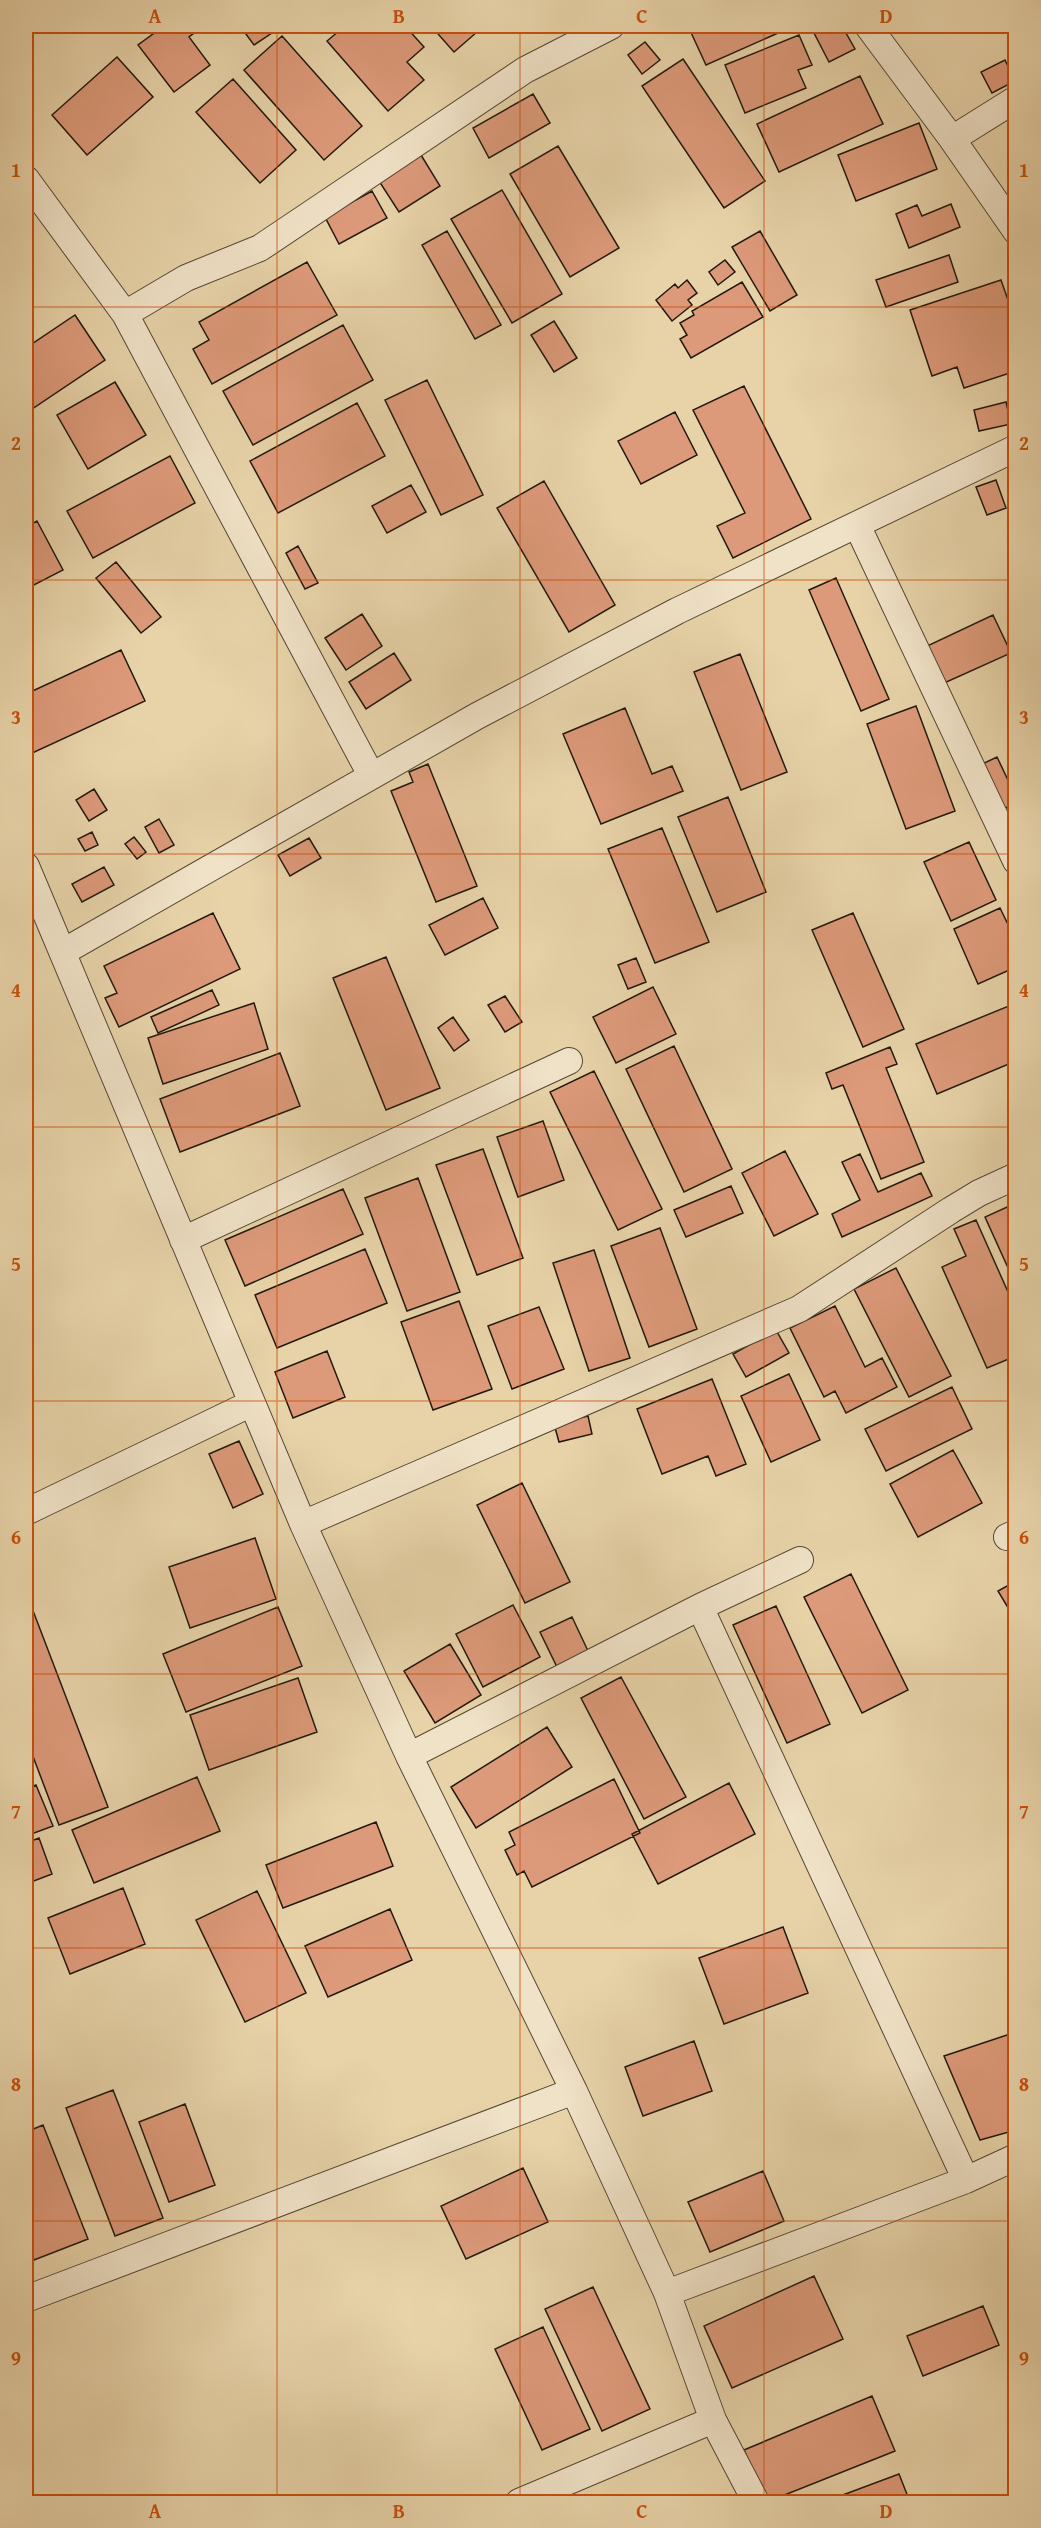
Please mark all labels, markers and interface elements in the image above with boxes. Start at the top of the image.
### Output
text: A [149,1,162,30]
text: B [393,1,405,30]
text: C [636,1,648,30]
text: D [879,1,893,30]
text: 1 [11,155,21,184]
text: 1 [1019,155,1029,184]
text: 2 [11,428,21,457]
text: 2 [1019,428,1029,457]
text: 3 [11,702,21,731]
text: 3 [1019,702,1029,731]
text: 4 [11,975,21,1004]
text: 4 [1019,975,1029,1004]
text: 5 [11,1249,21,1278]
text: 5 [1019,1249,1029,1278]
text: 6 [11,1522,21,1551]
text: 6 [1019,1522,1029,1551]
text: 7 [11,1796,21,1825]
text: 7 [1019,1796,1029,1825]
text: 8 [11,2069,21,2098]
text: 8 [1019,2069,1029,2098]
text: 9 [11,2343,21,2372]
text: 9 [1019,2343,1029,2372]
text: A [149,2496,162,2525]
text: B [393,2496,405,2525]
text: C [636,2496,648,2525]
text: D [879,2496,893,2525]

